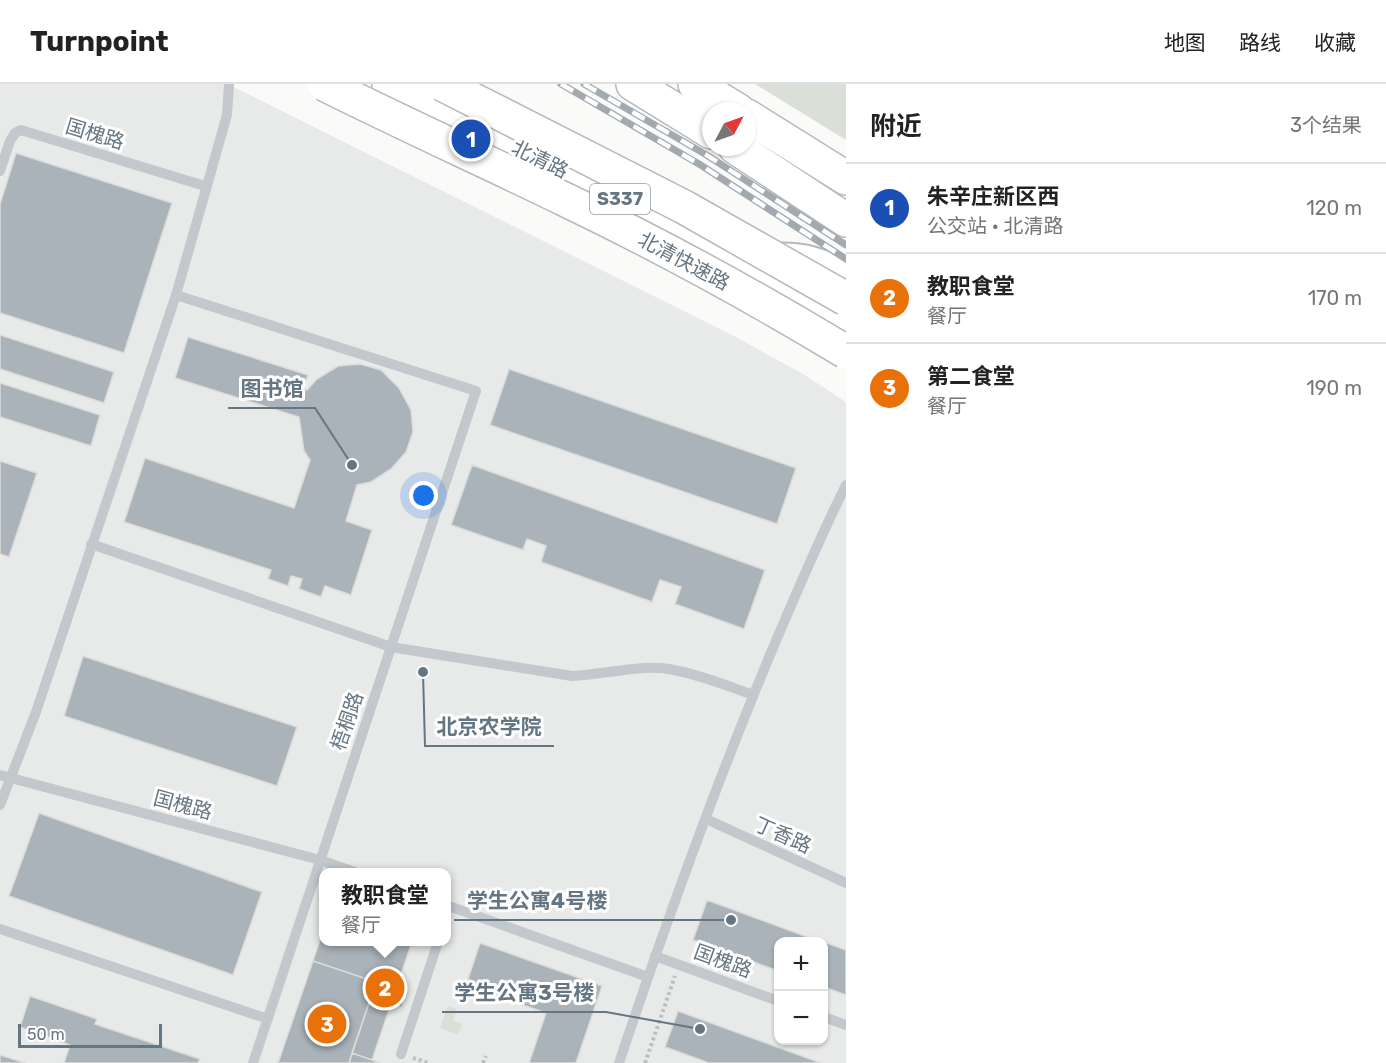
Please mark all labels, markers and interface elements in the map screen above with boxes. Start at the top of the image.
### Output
text: Turnpoint [30,25,169,58]
text: 地图 [1164,30,1206,55]
text: 路线 [1239,30,1281,55]
text: 收藏 [1314,30,1356,55]
north arrow [702,102,756,156]
text: 附近 [870,111,922,142]
text: 3个结果 [1290,113,1362,137]
street label: 国槐路 [63,114,127,154]
pin: 1 [452,116,490,162]
street label: 北清路 [508,135,572,183]
text: 朱辛庄新区西 [927,183,1059,210]
road number: S337 [590,184,650,214]
text: 1 [885,196,894,220]
text: 120 m [1306,196,1362,220]
text: 公交站 · 北清路 [927,214,1063,238]
street label: 北清快速路 [634,227,734,295]
text: 教职食堂 [927,273,1015,300]
text: 2 [883,286,896,310]
text: 170 m [1308,286,1362,310]
text: 餐厅 [927,304,967,328]
text: 第二食堂 [927,363,1015,390]
callout: 图书馆 [228,369,315,408]
text: 图书馆 [241,376,304,401]
text: 3 [883,376,896,400]
text: 190 m [1306,376,1362,400]
text: 餐厅 [927,394,967,418]
your location [409,481,438,510]
street label: 梧桐路 [326,689,368,753]
callout: 北京农学院 [425,707,554,746]
text: 北京农学院 [437,714,542,739]
street label: 国槐路 [151,786,215,824]
street label: 丁香路 [751,812,815,858]
popup [319,868,451,946]
callout: 学生公寓4号楼 [454,881,619,920]
text: 教职食堂 [341,882,429,909]
text: 学生公寓4号楼 [467,888,607,913]
text: 餐厅 [341,913,381,937]
map controls [774,937,828,1045]
button: + [774,937,828,991]
street label: 国槐路 [691,939,755,983]
pin: 2 [366,966,404,1010]
callout: 学生公寓3号楼 [442,973,606,1012]
text: 学生公寓3号楼 [454,980,594,1005]
button: − [774,991,828,1045]
pin: 3 [308,1002,346,1046]
scale bar [18,1021,162,1048]
text: 50 m [27,1025,65,1044]

